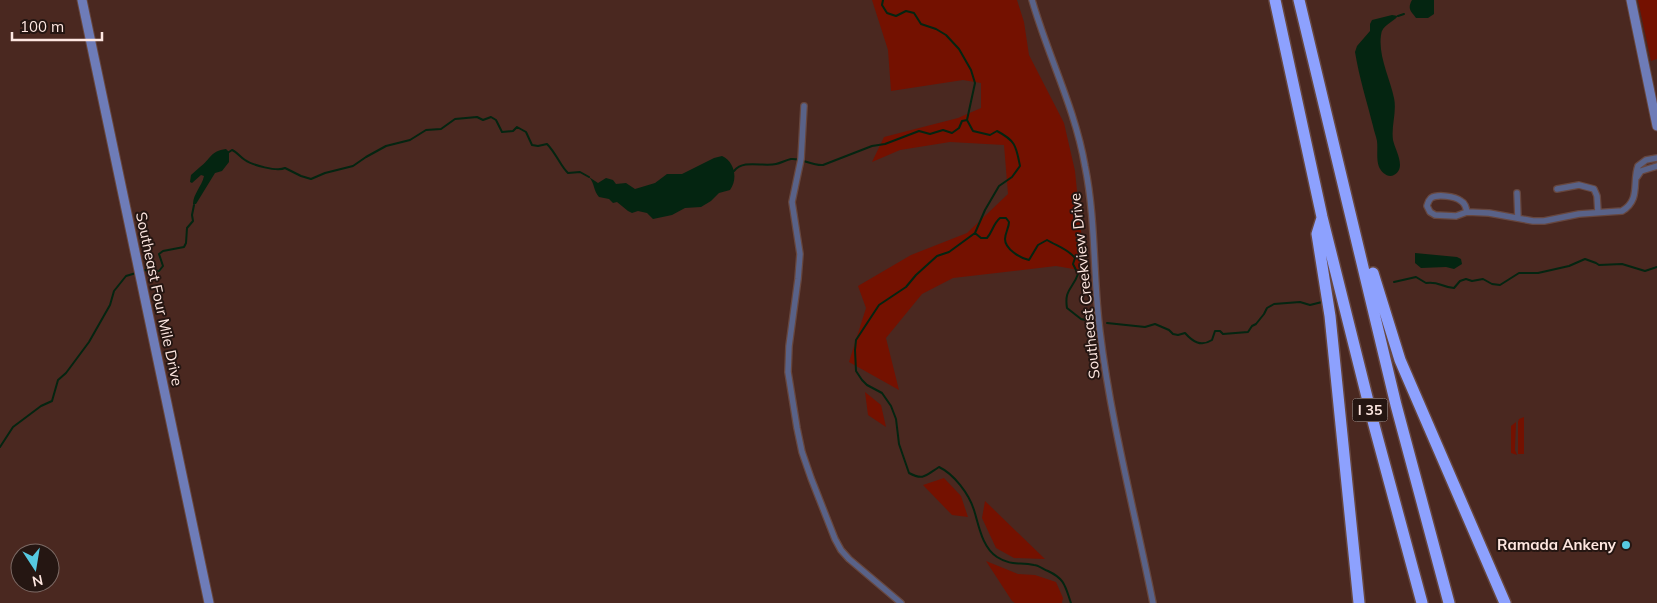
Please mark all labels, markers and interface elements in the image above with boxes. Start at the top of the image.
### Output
scale bar [12,10,102,42]
text: 100 m [20,17,64,36]
street label: Southeast Creekview Drive [1065,192,1104,380]
street label: Southeast Four Mile Drive [132,210,187,388]
road number: I 35 [1352,398,1388,422]
place label: Ramada Ankeny [1497,535,1617,554]
marker: Ramada Ankeny [1620,539,1632,551]
north arrow [10,543,60,593]
text: N [31,571,45,591]

